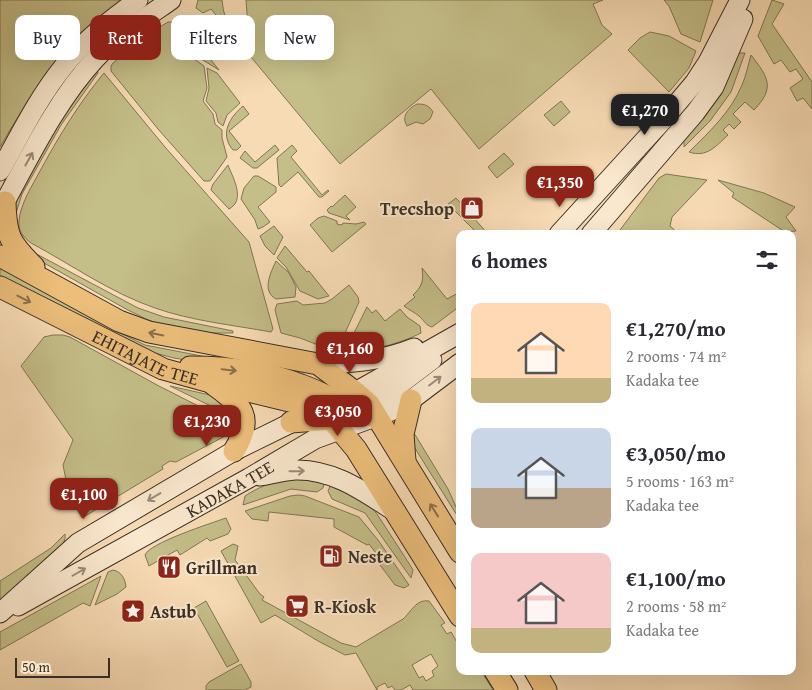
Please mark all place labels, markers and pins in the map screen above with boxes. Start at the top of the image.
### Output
pin: €1,270 [604,94,686,136]
pin: €1,350 [519,166,601,208]
place label: Trecshop [380,195,454,222]
shop icon: Trecshop [459,195,485,221]
pin: €1,160 [309,332,391,374]
pin: €3,050 [297,394,379,437]
pin: €1,230 [166,404,248,447]
pin: €1,100 [43,478,125,520]
fuel station icon: Neste [318,543,344,569]
place label: Neste [348,543,392,570]
restaurant icon: Grillman [156,554,182,580]
place label: Grillman [186,554,258,581]
supermarket icon: R-Kiosk [284,593,310,619]
place label: R-Kiosk [314,593,377,620]
place icon: Astub [120,598,146,624]
place label: Astub [150,598,196,625]

